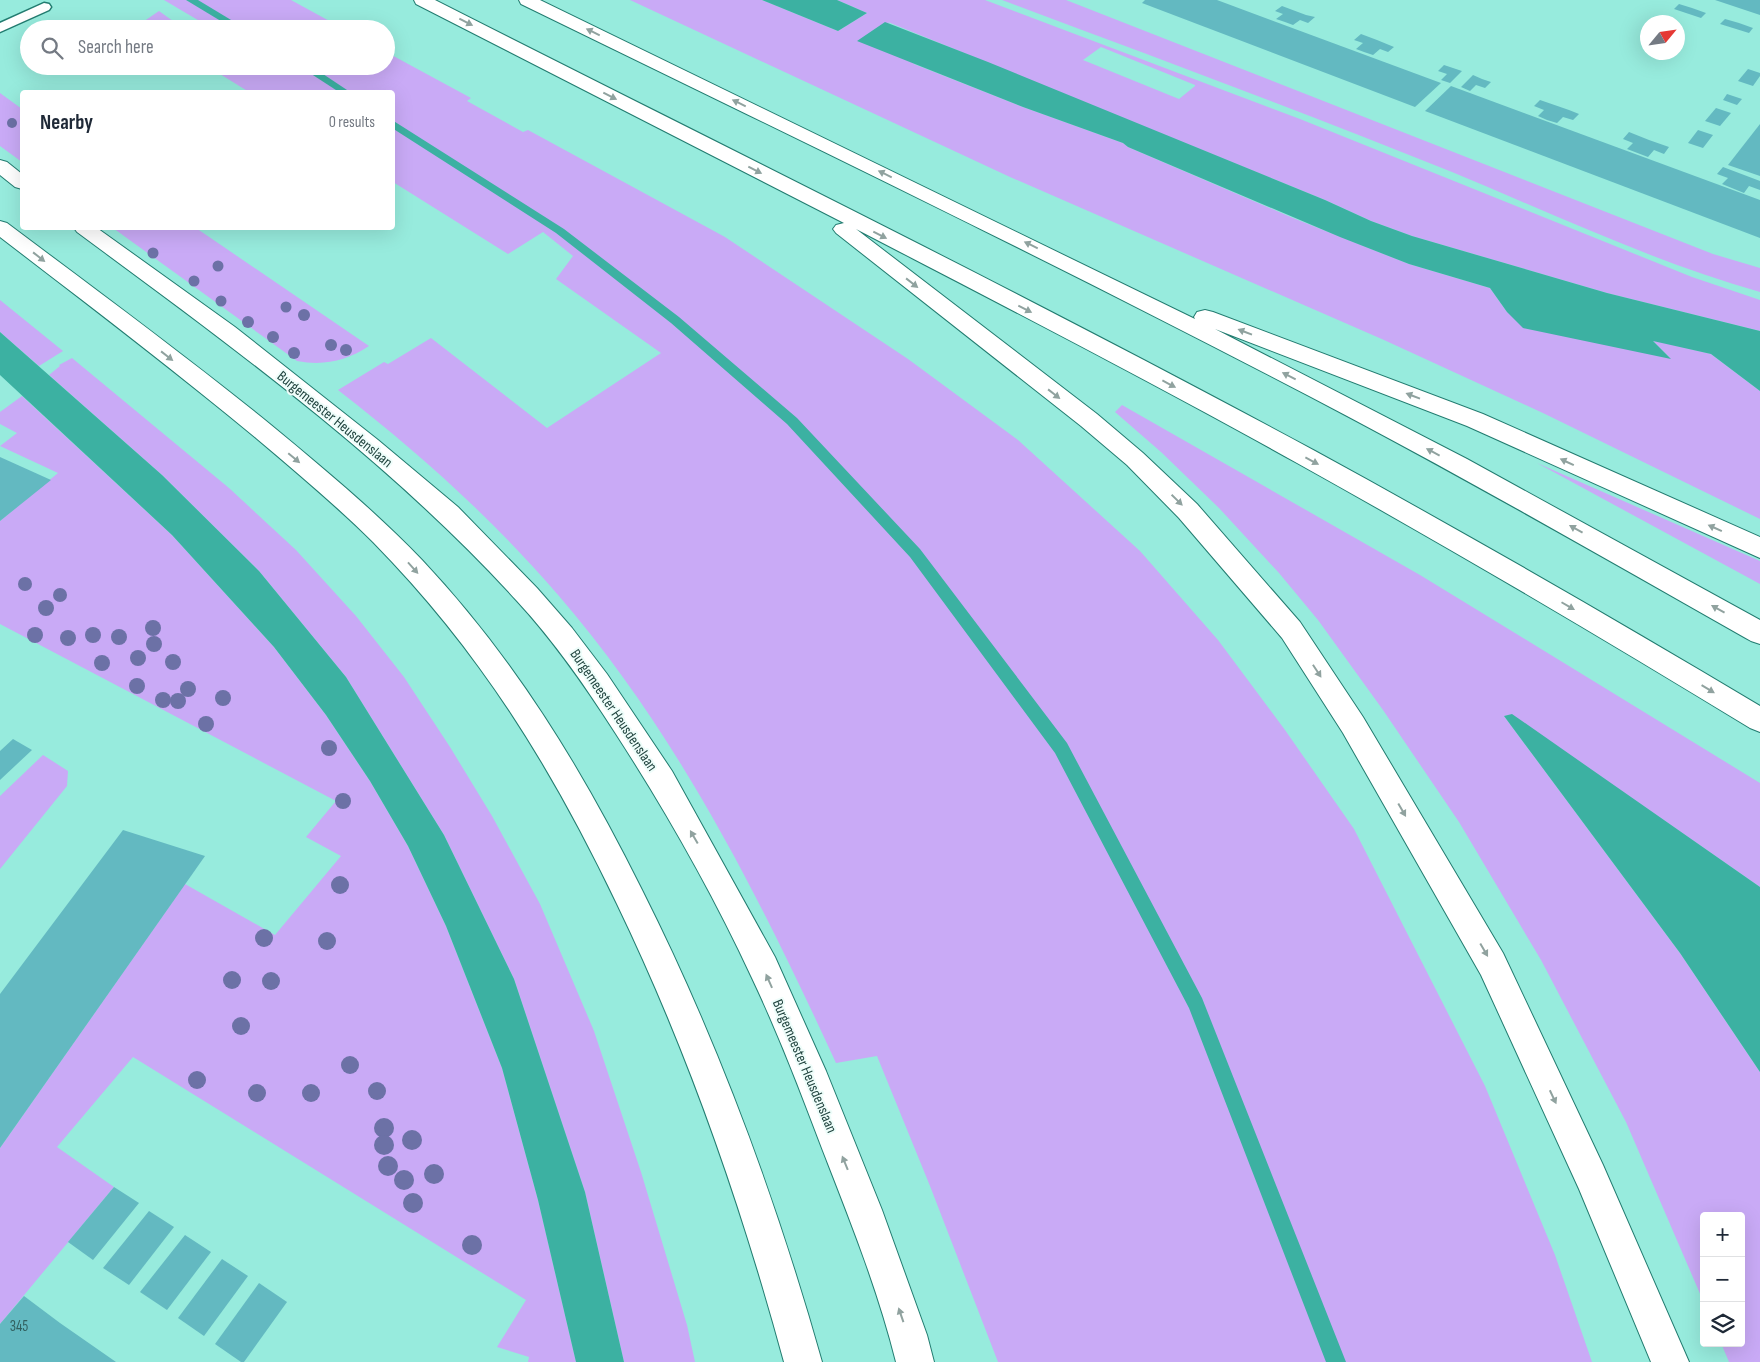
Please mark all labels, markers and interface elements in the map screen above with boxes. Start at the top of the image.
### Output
north arrow [1640,15,1685,60]
one-way arrow [458,18,473,26]
search box [20,20,395,75]
one-way arrow [586,28,600,36]
icon: search [38,34,66,62]
text: Search here [78,36,154,59]
one-way arrow [603,92,617,100]
one-way arrow [732,99,746,107]
text: Nearby [40,110,93,135]
text: 0 results [329,113,375,132]
one-way arrow [748,166,762,174]
one-way arrow [878,170,892,178]
one-way arrow [873,231,888,239]
one-way arrow [1024,241,1039,249]
one-way arrow [32,251,45,262]
one-way arrow [905,277,918,288]
one-way arrow [1018,305,1032,313]
one-way arrow [1238,327,1252,335]
one-way arrow [160,351,174,361]
street label: Burgemeester Heusdenslaan [273,367,396,472]
one-way arrow [1282,372,1296,380]
one-way arrow [1162,379,1176,388]
one-way arrow [1047,388,1060,399]
one-way arrow [1405,392,1420,400]
one-way arrow [1426,448,1440,456]
one-way arrow [287,452,300,463]
one-way arrow [1305,457,1319,465]
one-way arrow [1560,458,1574,466]
one-way arrow [1170,494,1182,506]
one-way arrow [1708,524,1722,532]
one-way arrow [1569,525,1583,534]
one-way arrow [407,562,419,574]
one-way arrow [1562,601,1575,610]
one-way arrow [1710,605,1725,613]
street label: Burgemeester Heusdenslaan [566,646,662,775]
one-way arrow [1313,664,1322,678]
one-way arrow [1701,684,1714,693]
one-way arrow [1397,803,1406,816]
one-way arrow [690,829,698,844]
one-way arrow [1480,942,1488,957]
one-way arrow [764,974,772,988]
street label: Burgemeester Heusdenslaan [768,997,841,1136]
one-way arrow [1550,1090,1558,1104]
one-way arrow [841,1155,849,1170]
map controls [1700,1212,1745,1347]
button: + [1700,1212,1745,1257]
button: − [1700,1257,1745,1302]
button: layers [1700,1302,1745,1347]
one-way arrow [897,1308,904,1323]
house number: 345 [10,1317,28,1336]

